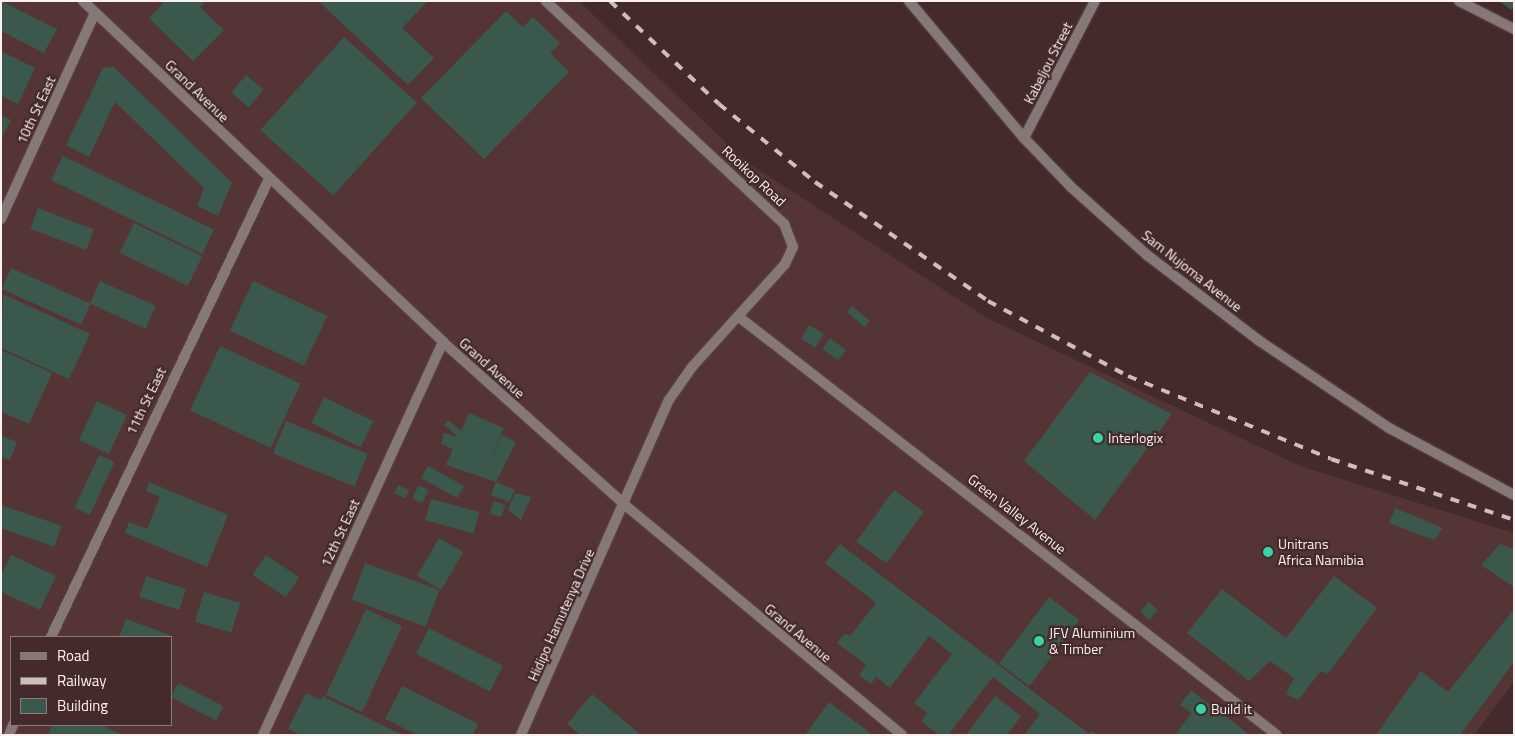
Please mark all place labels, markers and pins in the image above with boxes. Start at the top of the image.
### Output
place label: Interlogix [1108,430,1163,446]
marker: Interlogix [1092,432,1104,444]
place label: Unitrans Africa Namibia [1278,536,1364,568]
marker: Unitrans Africa Namibia [1262,546,1274,558]
place label: JFV Aluminium & Timber [1049,625,1135,658]
marker: JFV Aluminium & Timber [1033,635,1045,647]
place label: Build it [1211,701,1252,717]
marker: Build it [1195,703,1207,715]

